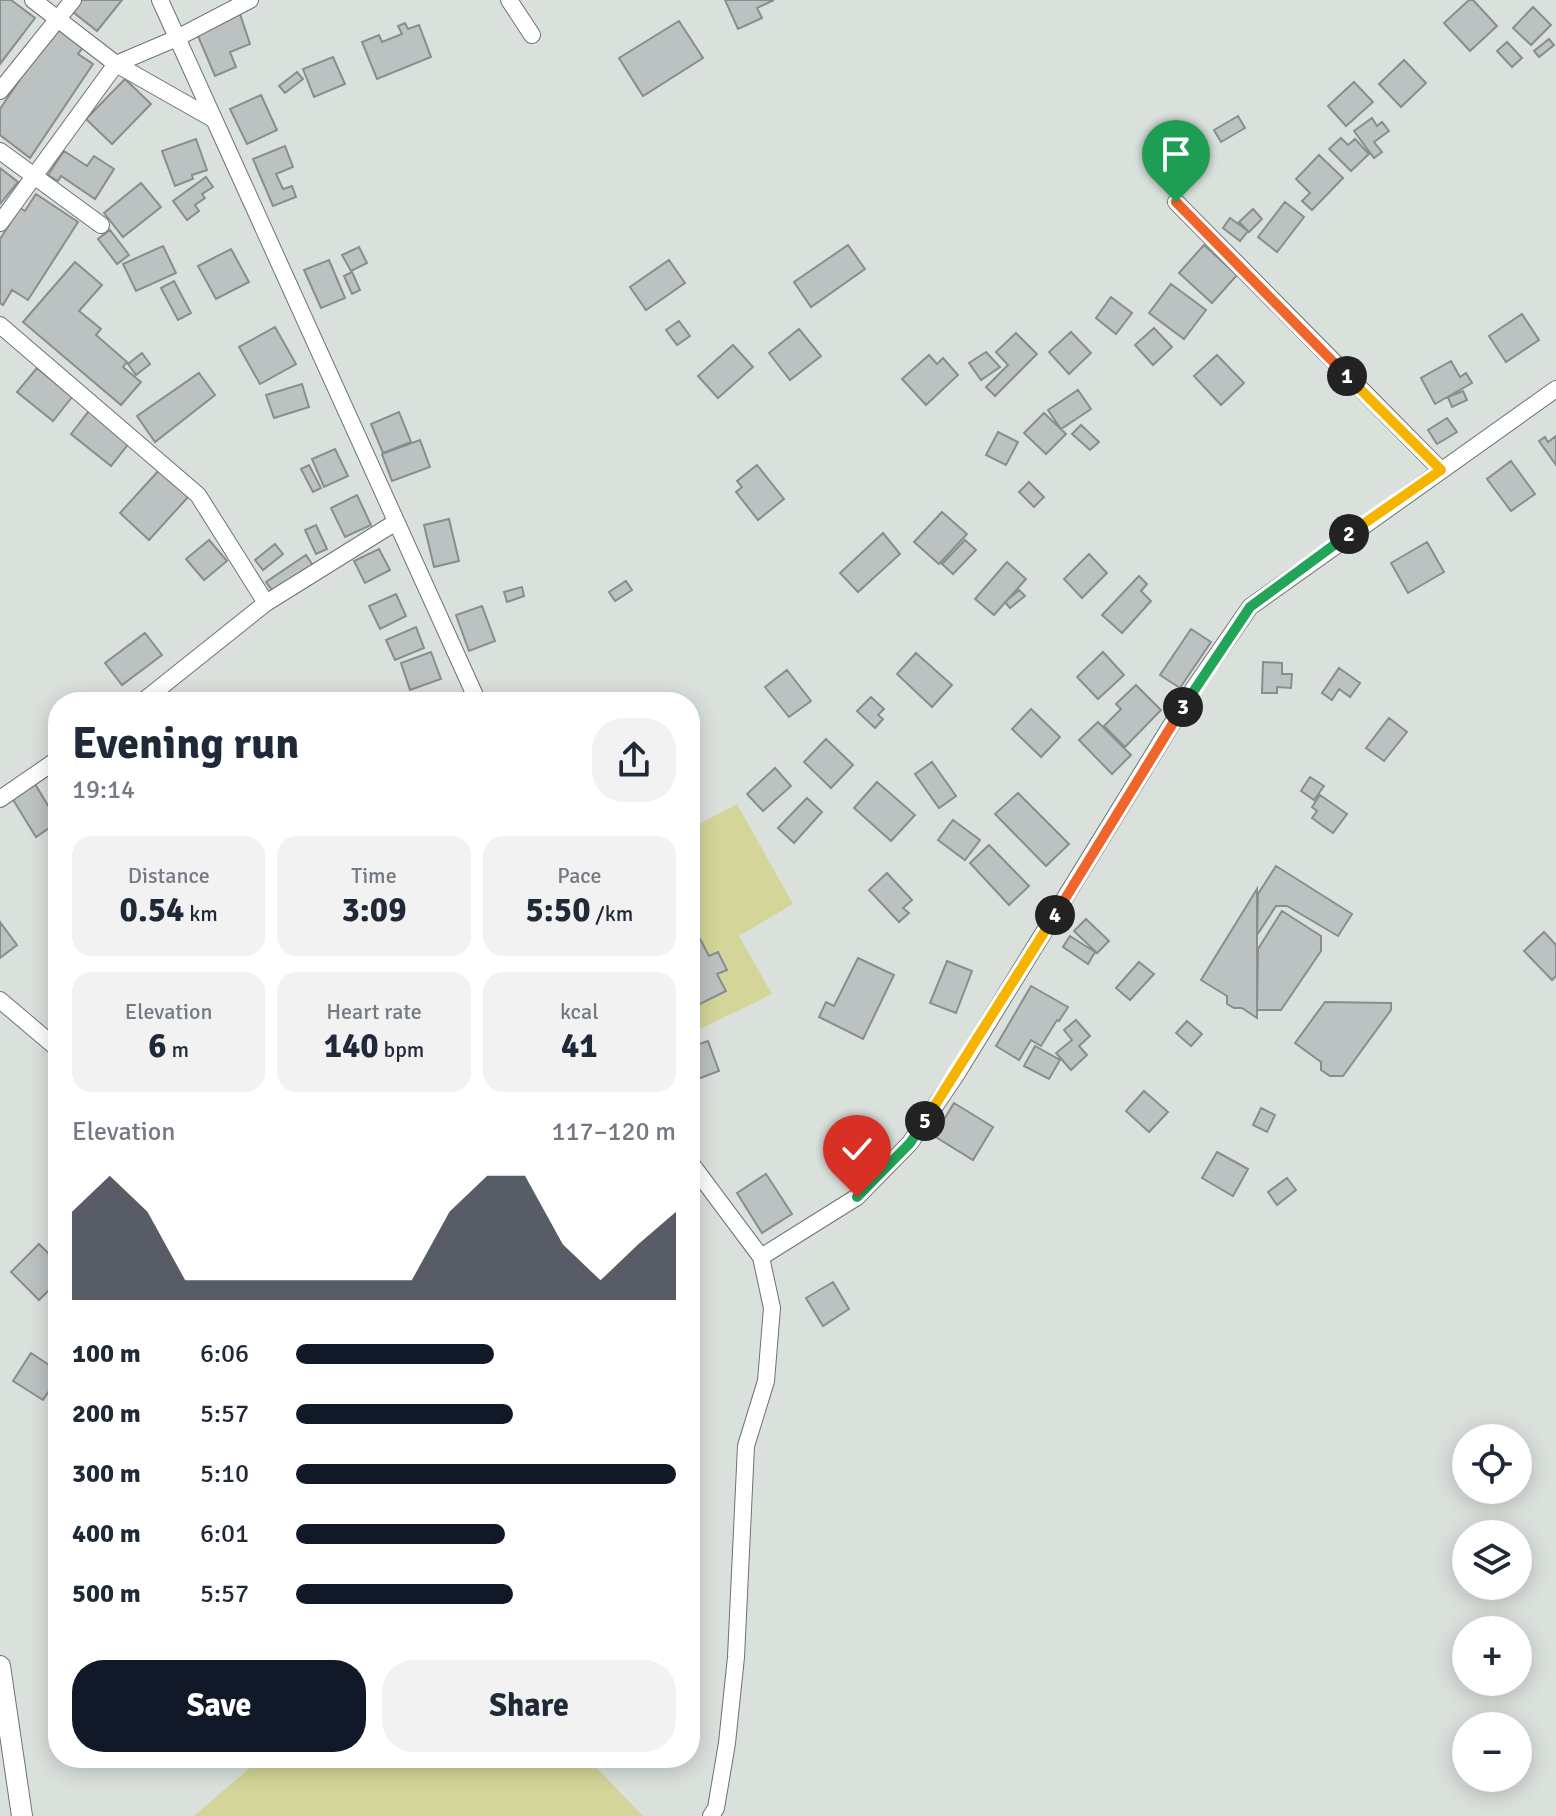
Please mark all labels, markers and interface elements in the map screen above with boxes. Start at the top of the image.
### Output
pin [1142,120,1210,202]
icon: arrive [1154,132,1198,176]
pin: 1 [1327,356,1367,396]
text: 1 [1341,362,1353,389]
pin: 2 [1329,514,1369,554]
text: 2 [1343,520,1355,547]
pin: 3 [1163,687,1203,727]
text: 3 [1177,693,1189,720]
text: Evening run [72,717,299,771]
button: share [592,718,676,802]
text: 19:14 [72,774,135,806]
text: Distance [128,862,210,889]
text: Time [351,862,397,889]
text: Pace [557,862,601,889]
text: 0.54 [120,889,184,931]
text: 3:09 [341,889,407,931]
text: 5:50 [525,889,591,931]
pin: 4 [1035,895,1075,935]
text: km [184,900,218,927]
text: /km [591,900,633,927]
text: 4 [1049,901,1061,928]
text: Elevation [125,998,212,1025]
text: Heart rate [326,998,422,1025]
text: kcal [560,998,599,1025]
text: 6 [148,1025,167,1067]
text: 140 [324,1025,379,1067]
text: 41 [561,1025,598,1067]
text: m [167,1036,189,1063]
text: bpm [379,1036,424,1063]
pin: 5 [905,1101,945,1141]
text: 5 [919,1107,931,1134]
pin [823,1115,891,1197]
text: Elevation [72,1116,176,1148]
text: 117–120 m [552,1116,676,1148]
icon: check [835,1127,879,1171]
text: 100 m [72,1338,141,1370]
text: 6:06 [200,1338,249,1370]
text: 200 m [72,1398,141,1430]
text: 5:57 [200,1398,249,1430]
map controls [1452,1424,1532,1792]
button: locate [1452,1424,1532,1504]
text: 300 m [72,1458,141,1490]
text: 5:10 [200,1458,249,1490]
text: 400 m [72,1518,141,1550]
text: 6:01 [200,1518,249,1550]
button: layers [1452,1520,1532,1600]
text: 500 m [72,1578,141,1610]
text: 5:57 [200,1578,249,1610]
button: + [1452,1616,1532,1696]
button: Save [72,1660,366,1752]
button: Share [382,1660,676,1752]
button: − [1452,1712,1532,1792]

